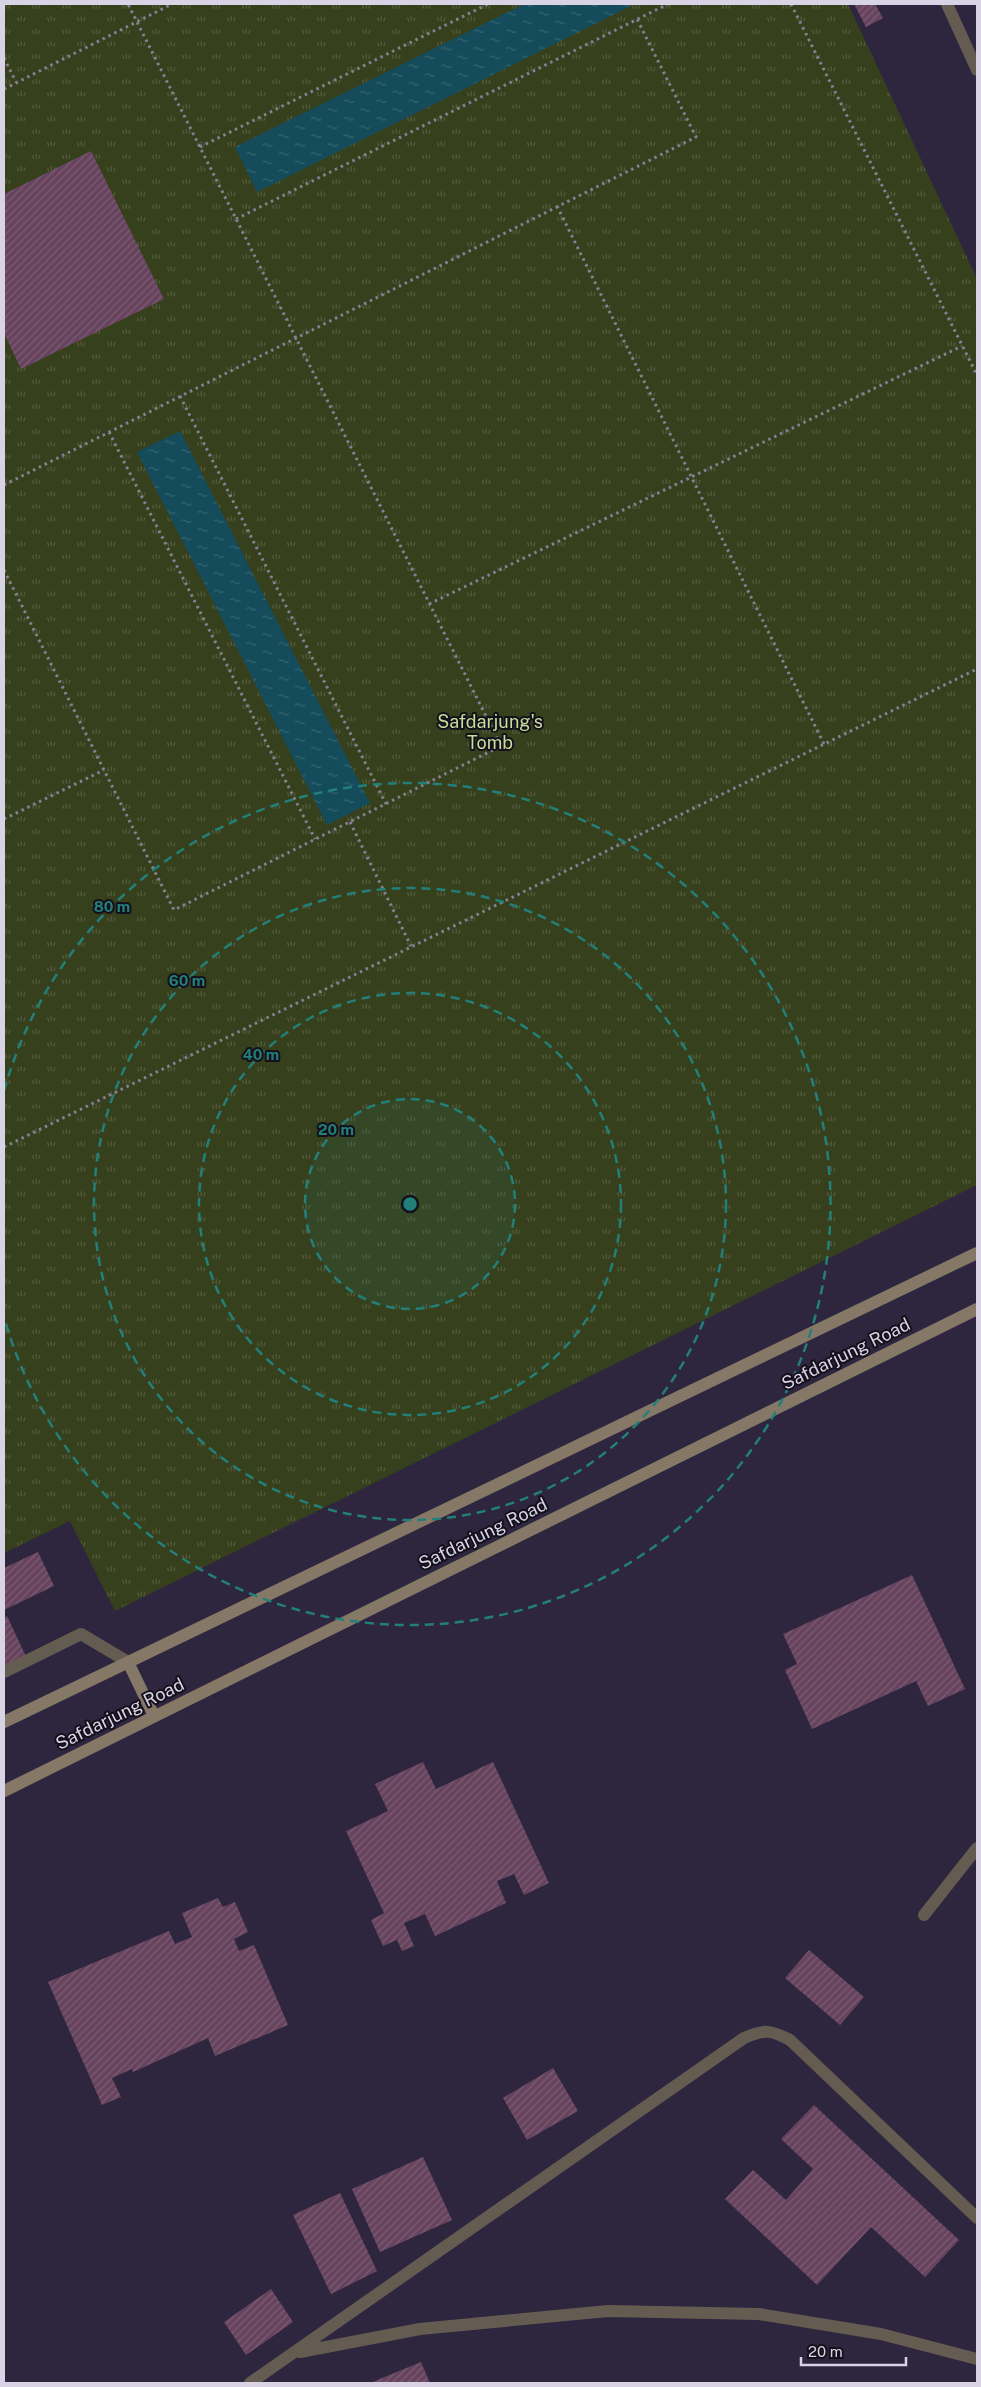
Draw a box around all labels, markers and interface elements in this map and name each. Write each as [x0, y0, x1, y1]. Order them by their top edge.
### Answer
park label: Safdarjung's Tomb [437, 711, 543, 753]
text: 80 m [94, 898, 130, 915]
text: 60 m [169, 972, 205, 989]
text: 40 m [243, 1046, 279, 1063]
text: 20 m [318, 1121, 354, 1138]
centre of rings [401, 1195, 419, 1213]
street label: Safdarjung Road [778, 1313, 913, 1394]
street label: Safdarjung Road [415, 1493, 550, 1574]
street label: Safdarjung Road [52, 1673, 187, 1754]
scale bar [801, 2334, 906, 2366]
text: 20 m [808, 2343, 843, 2360]

